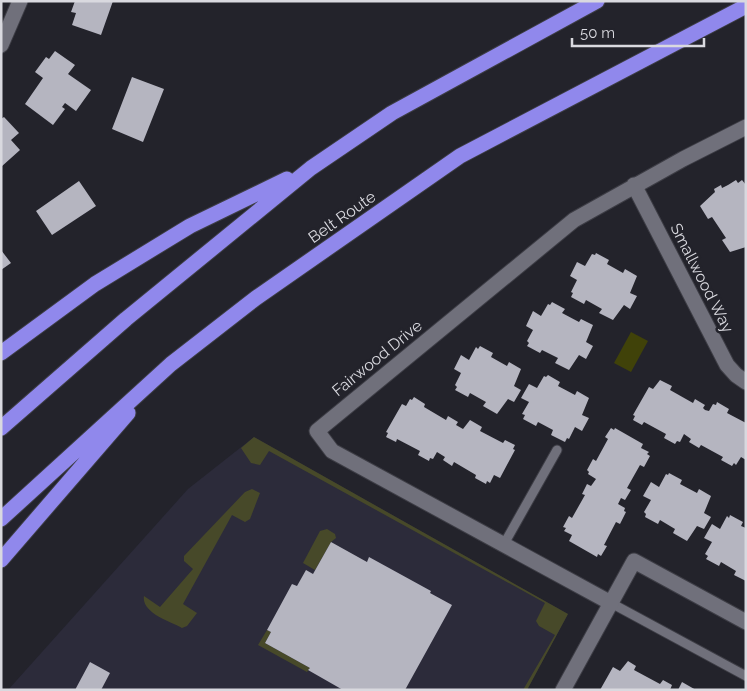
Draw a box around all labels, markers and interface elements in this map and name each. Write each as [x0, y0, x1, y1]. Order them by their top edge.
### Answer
scale bar [572, 15, 704, 47]
text: 50 m [580, 24, 615, 42]
street label: Belt Route [305, 187, 379, 247]
street label: Smallwood Way [666, 220, 738, 336]
street label: Fairwood Drive [328, 316, 426, 400]

